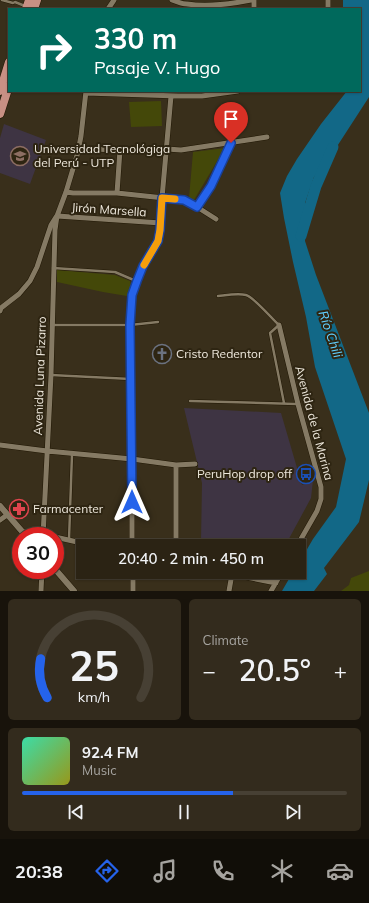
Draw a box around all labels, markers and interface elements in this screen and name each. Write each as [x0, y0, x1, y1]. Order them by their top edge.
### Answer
text: 330 m [94, 21, 177, 56]
icon: right [28, 24, 80, 76]
text: Pasaje V. Hugo [94, 56, 220, 79]
pin [214, 102, 248, 143]
icon: arrive [220, 108, 242, 130]
place label: Universidad Tecnológiga del Perú - UTP [34, 141, 170, 170]
school or university icon: Universidad Tecnológiga del Perú - UTP [9, 145, 31, 167]
street label: Jirón Marsella [71, 199, 147, 220]
water label: Río Chili [316, 308, 347, 360]
street label: Avenida Luna Pizarro [30, 316, 49, 436]
church icon: Cristo Redentor [151, 343, 173, 365]
place label: Cristo Redentor [176, 346, 263, 361]
street label: Avenida de la Marina [292, 364, 337, 482]
bus stop icon: PeruHop drop off [295, 463, 317, 485]
place label: PeruHop drop off [197, 466, 293, 481]
position arrow [111, 481, 153, 523]
pharmacy icon: Farmacenter [8, 498, 30, 520]
place label: Farmacenter [33, 501, 104, 516]
speed limit sign: 30 [12, 527, 64, 579]
text: 20:40 · 2 min · 450 m [118, 549, 264, 568]
text: Climate [203, 632, 248, 648]
text: 25 [69, 638, 119, 690]
text: 20.5° [239, 651, 311, 689]
text: − [203, 657, 216, 685]
text: + [334, 657, 347, 685]
text: km/h [78, 687, 110, 705]
text: 92.4 FM [82, 743, 138, 762]
text: Music [82, 762, 117, 778]
icon: previous [65, 801, 87, 823]
icon: pause [173, 801, 195, 823]
icon: next [282, 801, 304, 823]
icon: directions [93, 857, 121, 885]
icon: music [151, 857, 179, 885]
icon: phone [209, 857, 237, 885]
icon: climate [268, 857, 296, 885]
icon: car [326, 857, 354, 885]
text: 20:38 [15, 860, 63, 883]

